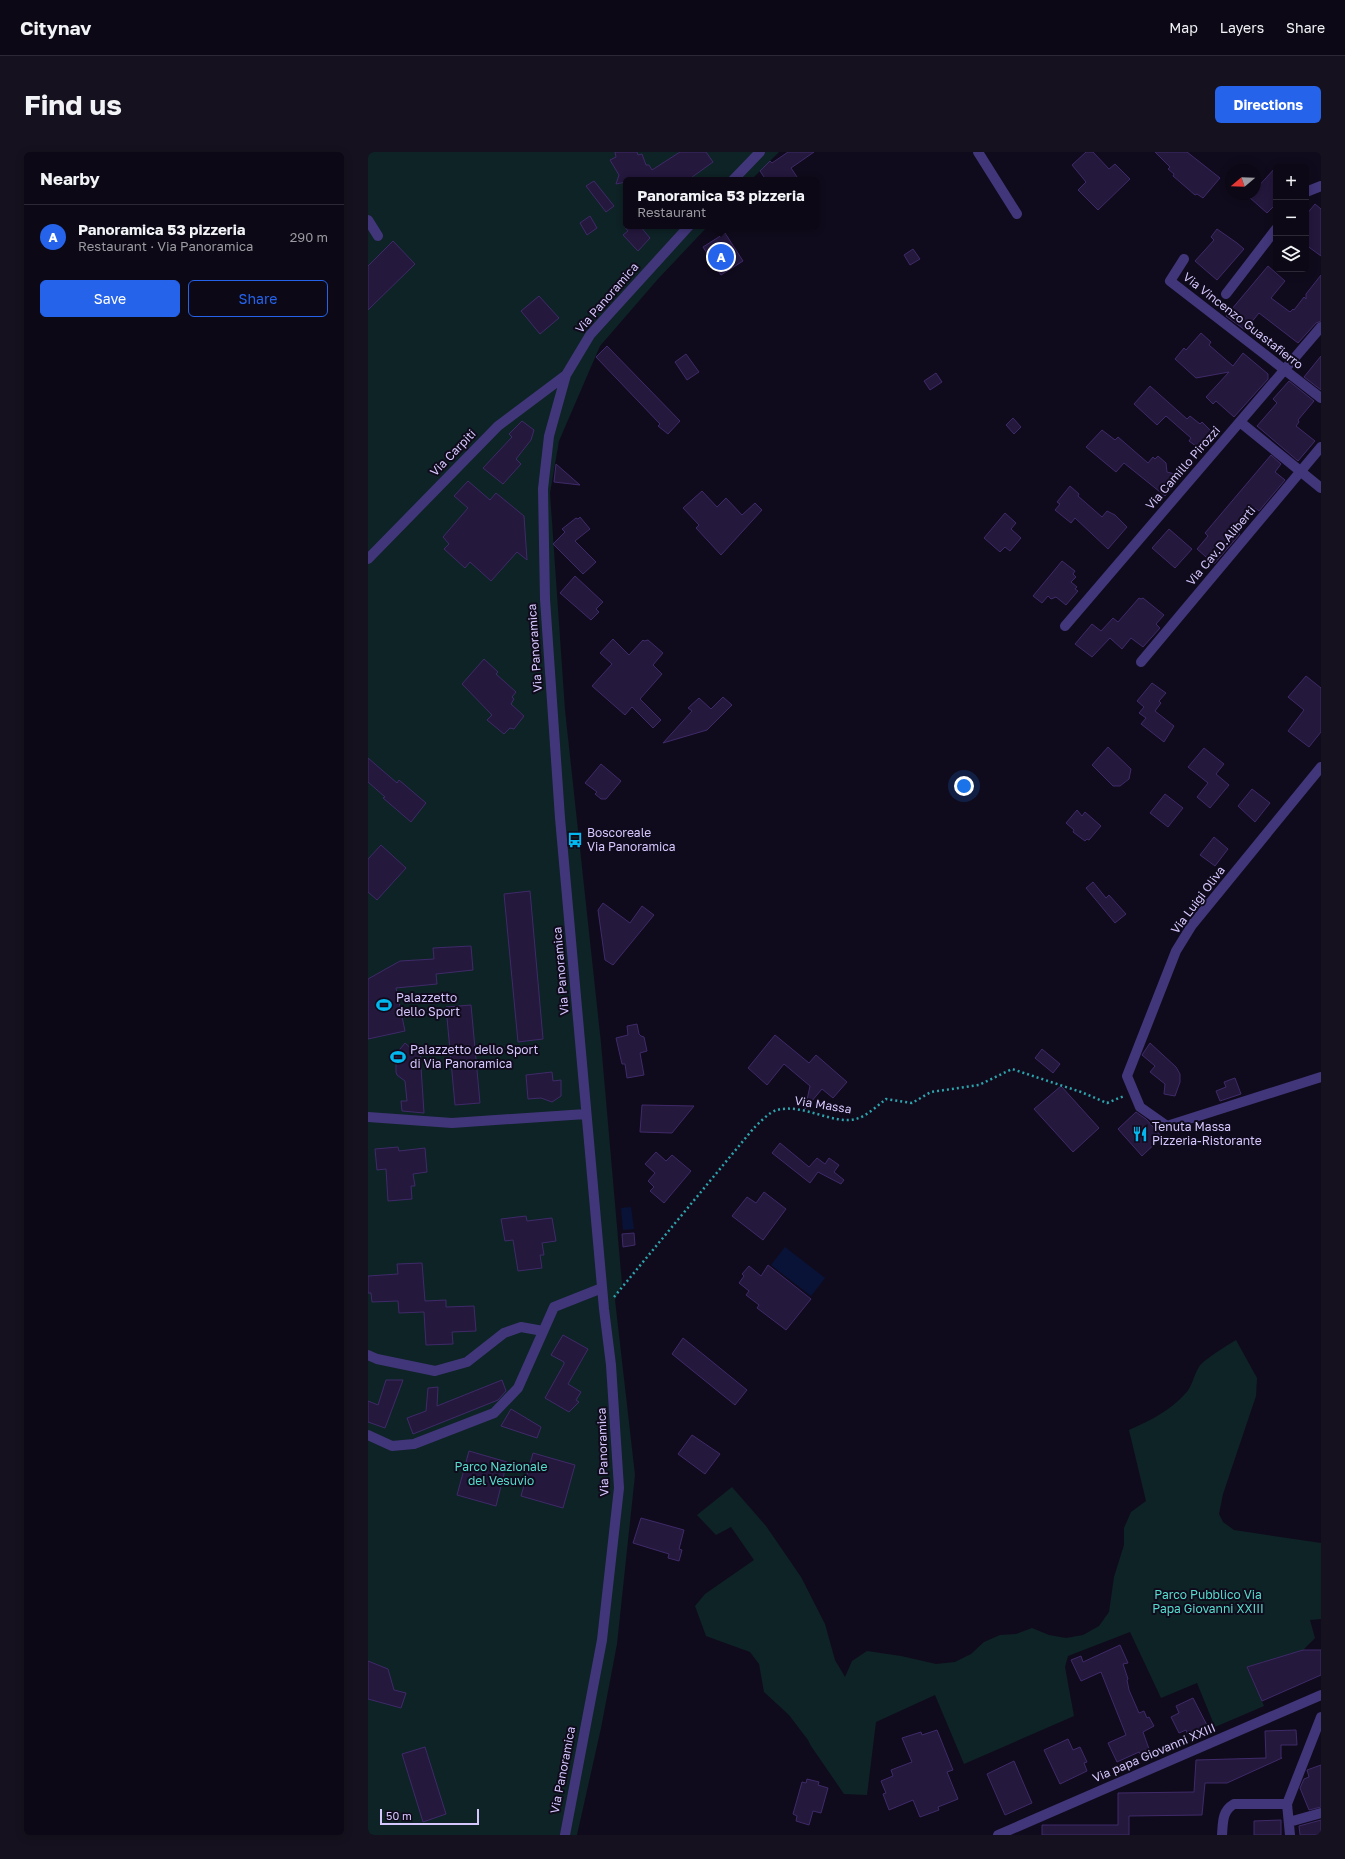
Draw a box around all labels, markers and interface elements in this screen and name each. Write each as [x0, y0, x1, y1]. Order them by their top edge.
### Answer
text: Citynav [20, 16, 92, 39]
text: Map [1169, 19, 1198, 36]
text: Layers [1220, 19, 1264, 36]
text: Share [1286, 19, 1325, 36]
button: Directions [1215, 86, 1321, 123]
text: Find us [24, 88, 122, 121]
north arrow [1225, 164, 1261, 200]
map controls [1273, 164, 1309, 272]
button: + [1273, 164, 1309, 200]
text: Nearby [40, 168, 100, 189]
popup [623, 177, 819, 229]
text: Panoramica 53 pizzeria [637, 186, 805, 204]
button: − [1273, 200, 1309, 236]
text: Restaurant [637, 204, 706, 220]
text: Panoramica 53 pizzeria [78, 220, 246, 238]
text: A [48, 229, 58, 245]
text: 290 m [290, 229, 328, 245]
button: layers [1273, 236, 1309, 272]
text: Restaurant · Via Panoramica [78, 238, 253, 254]
pin: A [708, 242, 734, 272]
street label: Via Panoramica [572, 259, 641, 336]
street label: Via Vincenzo Guastafierro [1180, 269, 1306, 372]
button: Save [40, 280, 180, 317]
button: Share [188, 280, 328, 317]
street label: Via Camillo Pirozzi [1142, 423, 1223, 513]
street label: Via Carpiti [427, 426, 479, 479]
street label: Via Cav.D.Aliberti [1183, 503, 1258, 589]
street label: Via Panoramica [524, 603, 545, 693]
your location [954, 776, 974, 796]
place label: Boscoreale Via Panoramica [587, 825, 676, 854]
bus stop icon: Boscoreale Via Panoramica [566, 831, 584, 849]
street label: Via Luigi Oliva [1167, 863, 1228, 936]
street label: Via Panoramica [549, 926, 572, 1016]
place label: Palazzetto dello Sport [396, 990, 460, 1019]
sports icon: Palazzetto dello Sport [375, 996, 393, 1014]
place label: Palazzetto dello Sport di Via Panoramica [410, 1042, 538, 1071]
sports icon: Palazzetto dello Sport di Via Panoramica [389, 1048, 407, 1066]
street label: Via Massa [793, 1093, 853, 1116]
place label: Tenuta Massa Pizzeria-Ristorante [1152, 1119, 1262, 1148]
restaurant icon: Tenuta Massa Pizzeria-Ristorante [1131, 1125, 1149, 1143]
street label: Via Panoramica [593, 1407, 612, 1497]
park label: Parco Nazionale del Vesuvio [454, 1459, 548, 1488]
park label: Parco Pubblico Via Papa Giovanni XXIII [1152, 1587, 1264, 1616]
street label: Via papa Giovanni XXIII [1090, 1720, 1218, 1785]
street label: Via Panoramica [547, 1725, 578, 1815]
scale bar [380, 1807, 479, 1826]
text: 50 m [386, 1809, 412, 1822]

